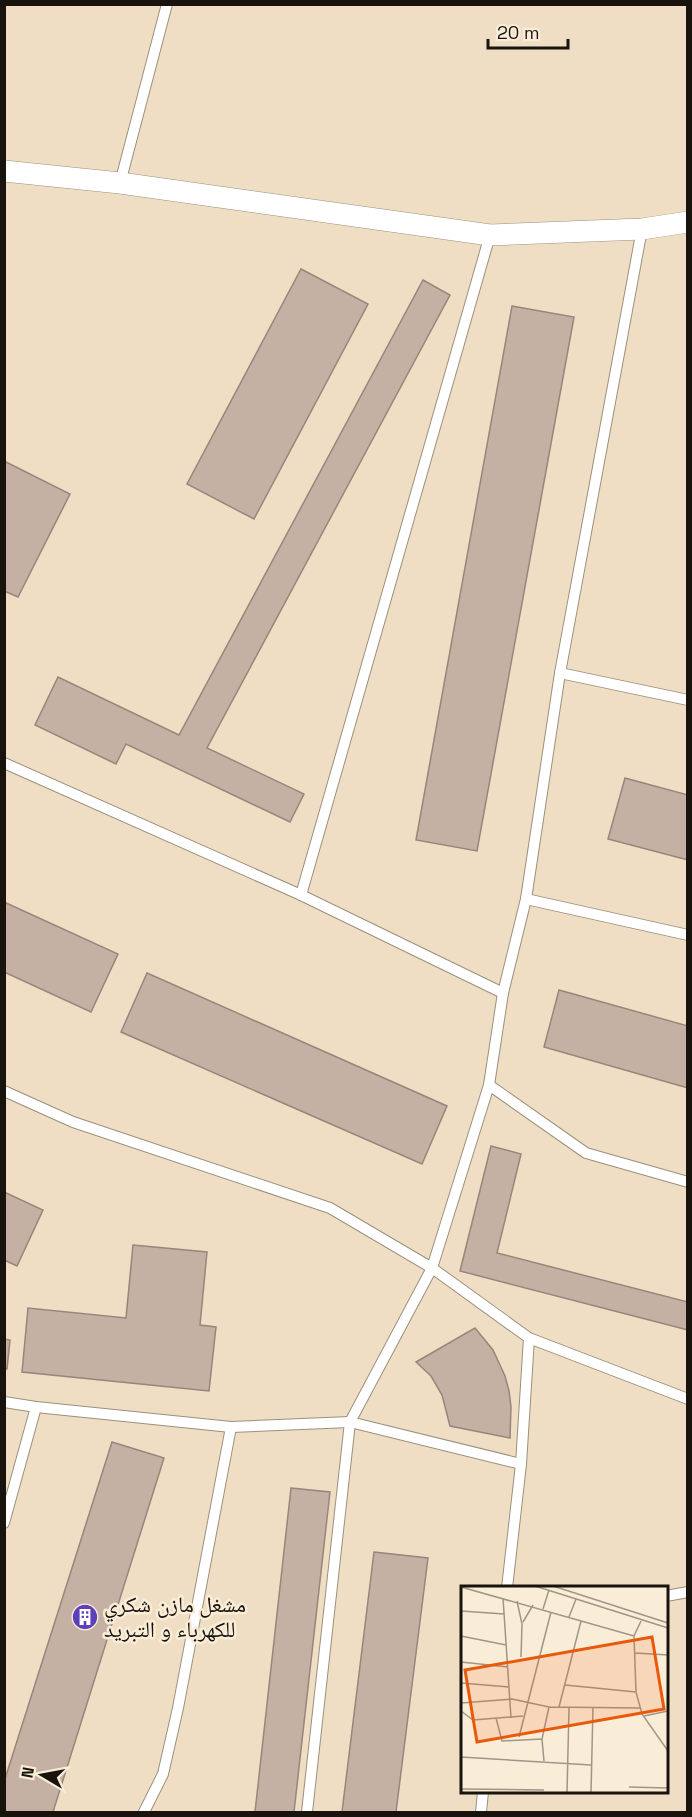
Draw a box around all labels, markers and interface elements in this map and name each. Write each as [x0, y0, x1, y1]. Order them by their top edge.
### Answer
scale bar [488, 12, 568, 50]
text: 20 m [497, 21, 540, 44]
inset map [461, 1586, 668, 1793]
place label: مشغل مازن شكري للكهرباء و التبريد [104, 1590, 246, 1643]
building icon: مشغل مازن شكري للكهرباء و التبريد [70, 1602, 100, 1632]
north arrow [12, 1745, 72, 1805]
text: N [16, 1765, 39, 1780]

